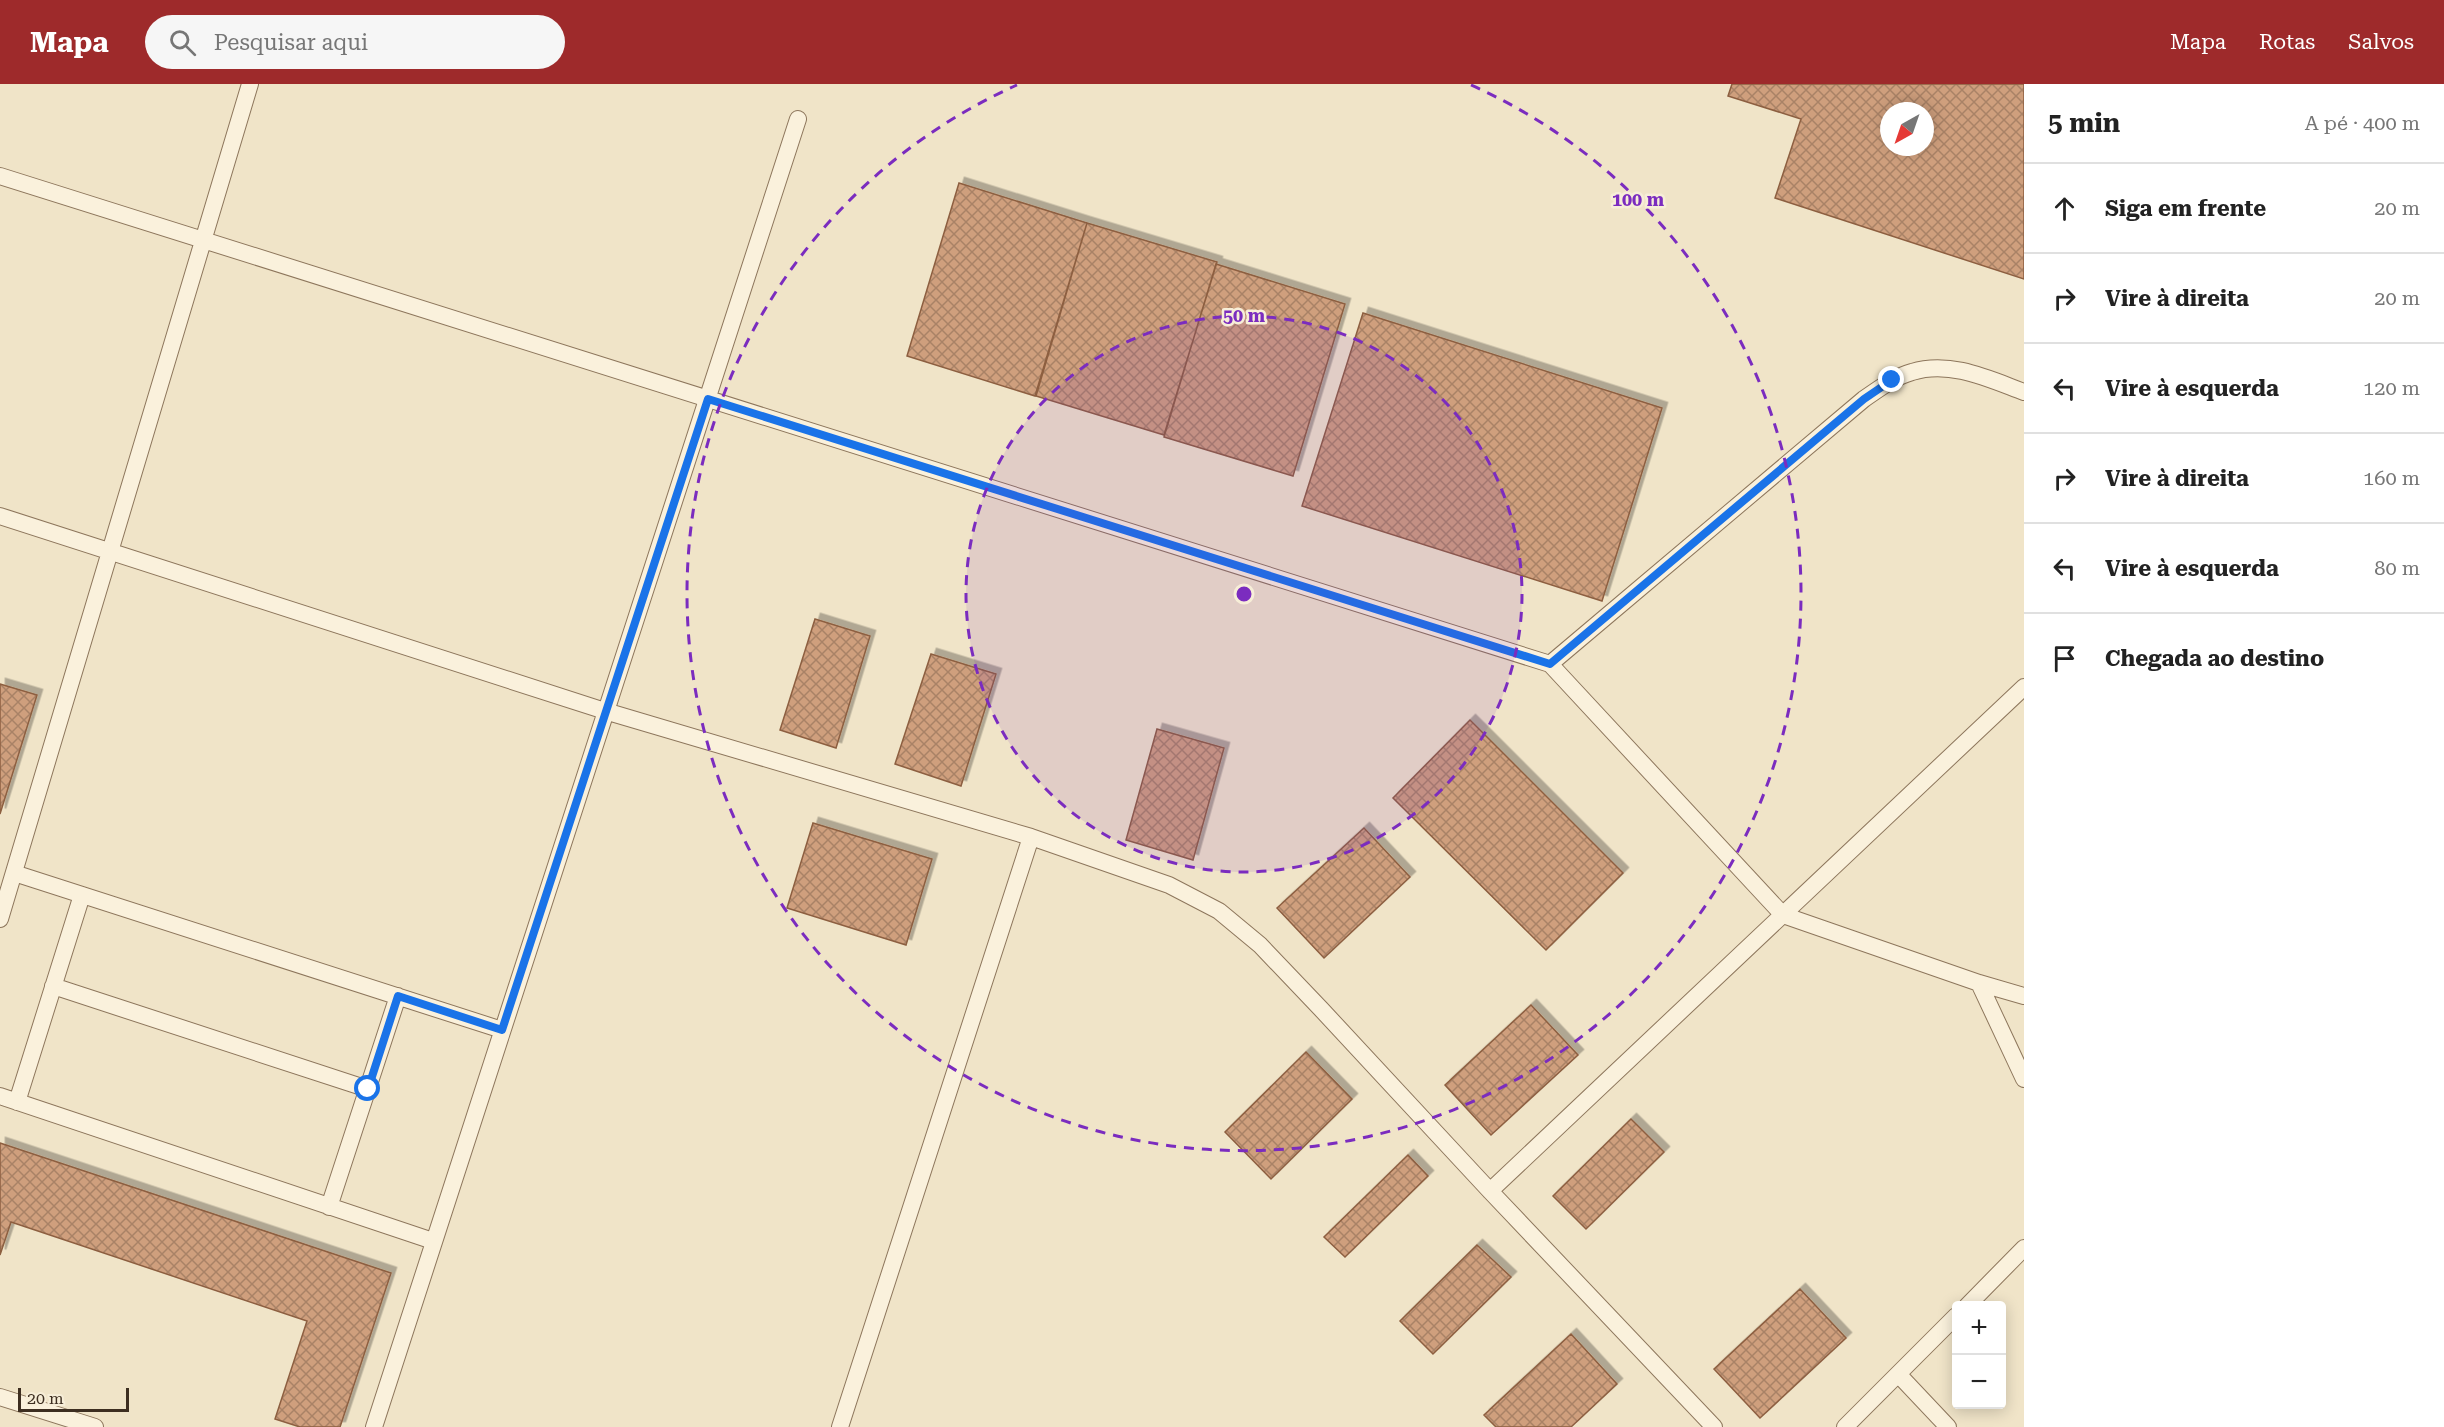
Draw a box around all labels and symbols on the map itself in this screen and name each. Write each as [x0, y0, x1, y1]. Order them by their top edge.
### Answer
north arrow [1880, 102, 1934, 156]
text: 100 m [1612, 189, 1665, 210]
text: 50 m [1223, 305, 1266, 326]
route end [1878, 366, 1904, 392]
centre of rings [1234, 584, 1254, 604]
route start [354, 1075, 380, 1101]
scale bar [18, 1385, 129, 1412]

